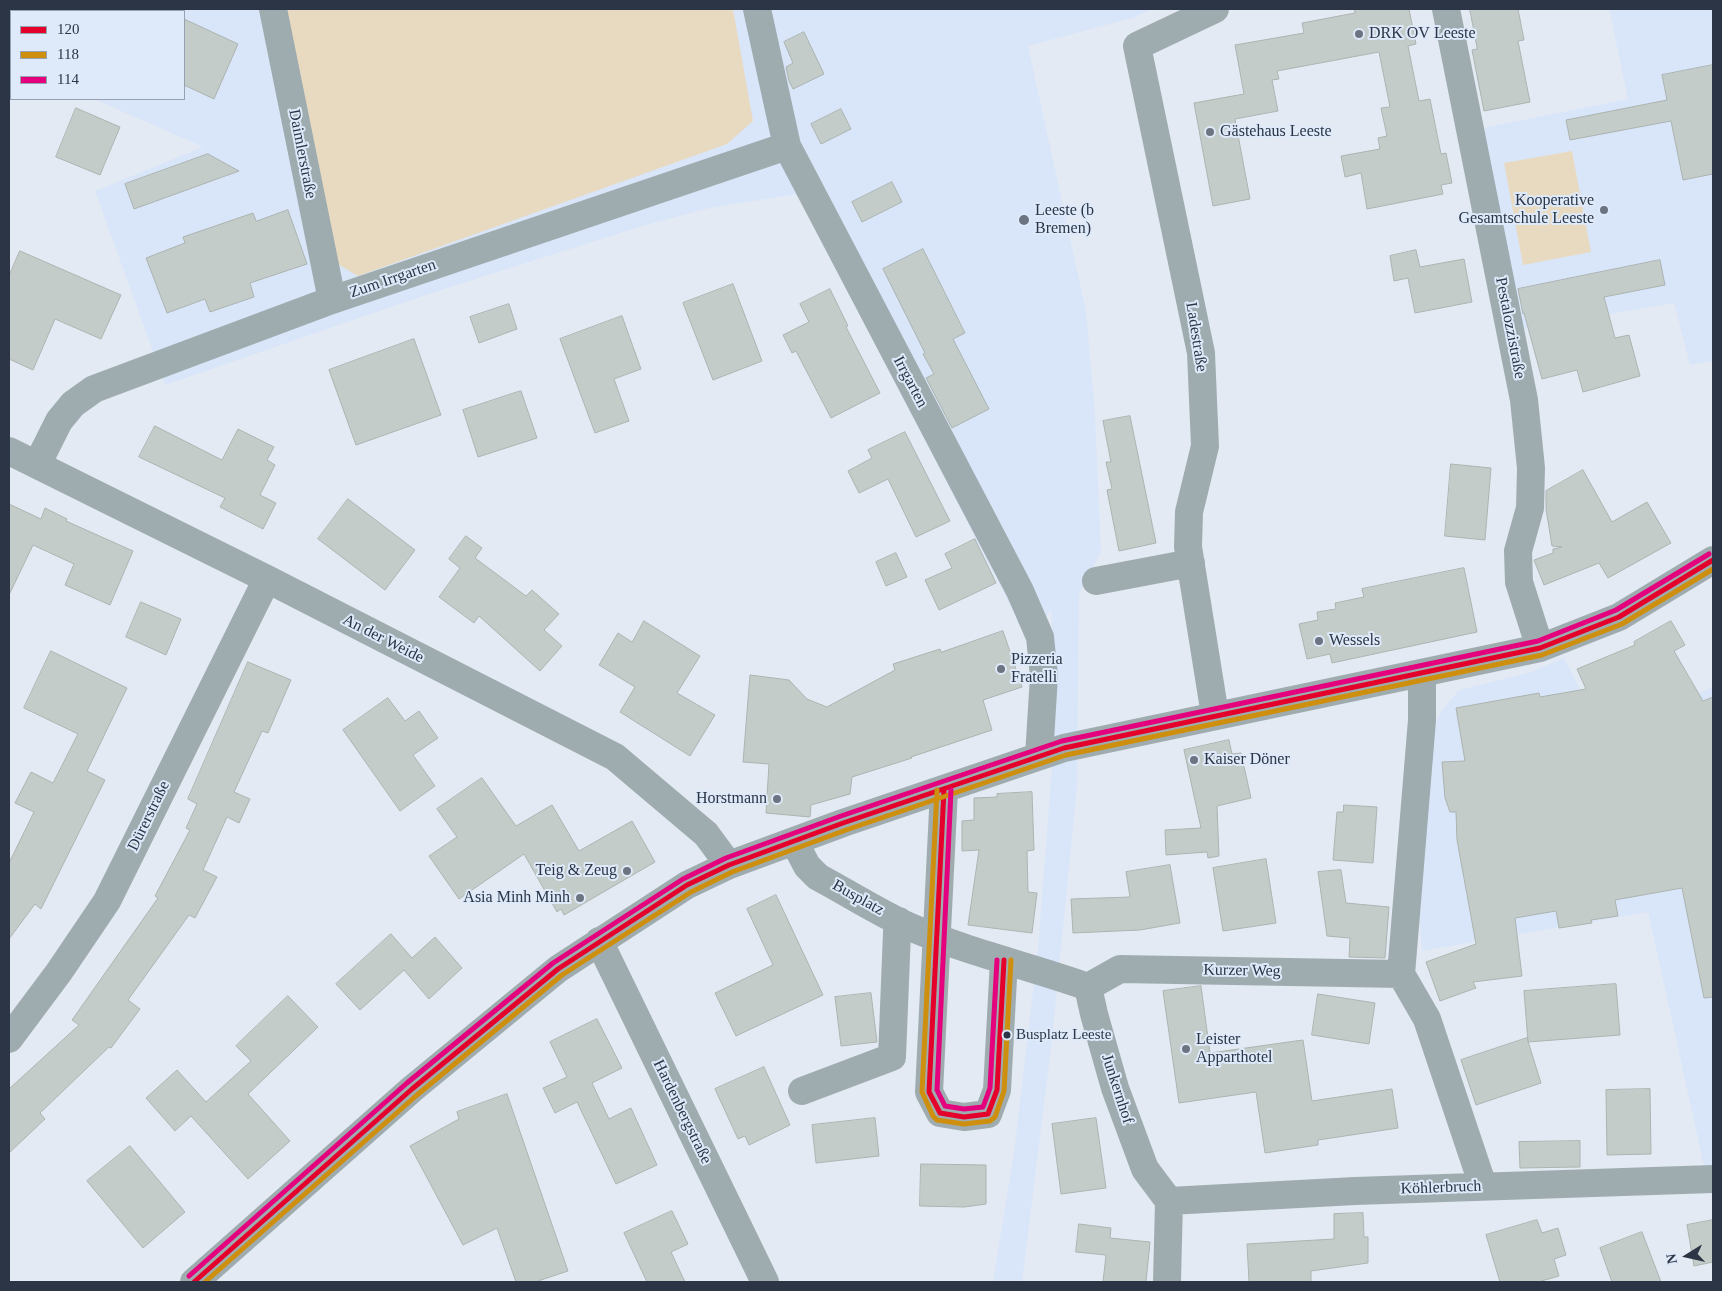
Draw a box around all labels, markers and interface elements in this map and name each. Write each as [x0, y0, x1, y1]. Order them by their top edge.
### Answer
legend [10, 10, 185, 100]
text: 120 [57, 21, 80, 37]
place label: DRK OV Leeste [1369, 24, 1476, 44]
marker: DRK OV Leeste [1353, 28, 1365, 40]
text: 118 [57, 46, 79, 62]
text: 114 [57, 71, 79, 87]
street label: Daimlerstraße [284, 108, 320, 200]
place label: Gästehaus Leeste [1220, 122, 1332, 142]
marker: Gästehaus Leeste [1204, 126, 1216, 138]
place label: Kooperative Gesamtschule Leeste [1458, 191, 1594, 229]
place label: Leeste (b Bremen) [1035, 201, 1094, 239]
marker: Kooperative Gesamtschule Leeste [1598, 204, 1610, 216]
marker: Leeste (b Bremen) [1017, 213, 1031, 227]
street label: Zum Irrgarten [347, 255, 439, 303]
street label: Pestalozzistraße [1491, 276, 1529, 380]
street label: Ladestraße [1181, 301, 1211, 373]
street label: Irrgarten [888, 353, 932, 411]
street label: An der Weide [339, 610, 427, 668]
place label: Wessels [1329, 631, 1380, 651]
marker: Wessels [1313, 635, 1325, 647]
place label: Pizzeria Fratelli [1011, 650, 1063, 688]
marker: Pizzeria Fratelli [995, 663, 1007, 675]
place label: Kaiser Döner [1204, 750, 1290, 770]
marker: Kaiser Döner [1188, 754, 1200, 766]
street label: Dürerstraße [124, 778, 174, 854]
place label: Horstmann [696, 789, 767, 809]
marker: Horstmann [771, 793, 783, 805]
place label: Teig & Zeug [535, 861, 617, 881]
marker: Teig & Zeug [621, 865, 633, 877]
street label: Busplatz [829, 876, 887, 920]
place label: Asia Minh Minh [463, 888, 570, 908]
marker: Asia Minh Minh [574, 892, 586, 904]
street label: Kurzer Weg [1203, 961, 1281, 981]
place label: Busplatz Leeste [1016, 1026, 1111, 1044]
marker: Busplatz Leeste [1002, 1030, 1012, 1040]
place label: Leister Apparthotel [1196, 1030, 1272, 1068]
marker: Leister Apparthotel [1180, 1043, 1192, 1055]
street label: Junkernhof [1097, 1052, 1137, 1126]
street label: Hardenbergstraße [649, 1057, 715, 1167]
street label: Köhlerbruch [1400, 1177, 1482, 1199]
north arrow [1662, 1231, 1712, 1281]
text: N [1663, 1252, 1680, 1265]

